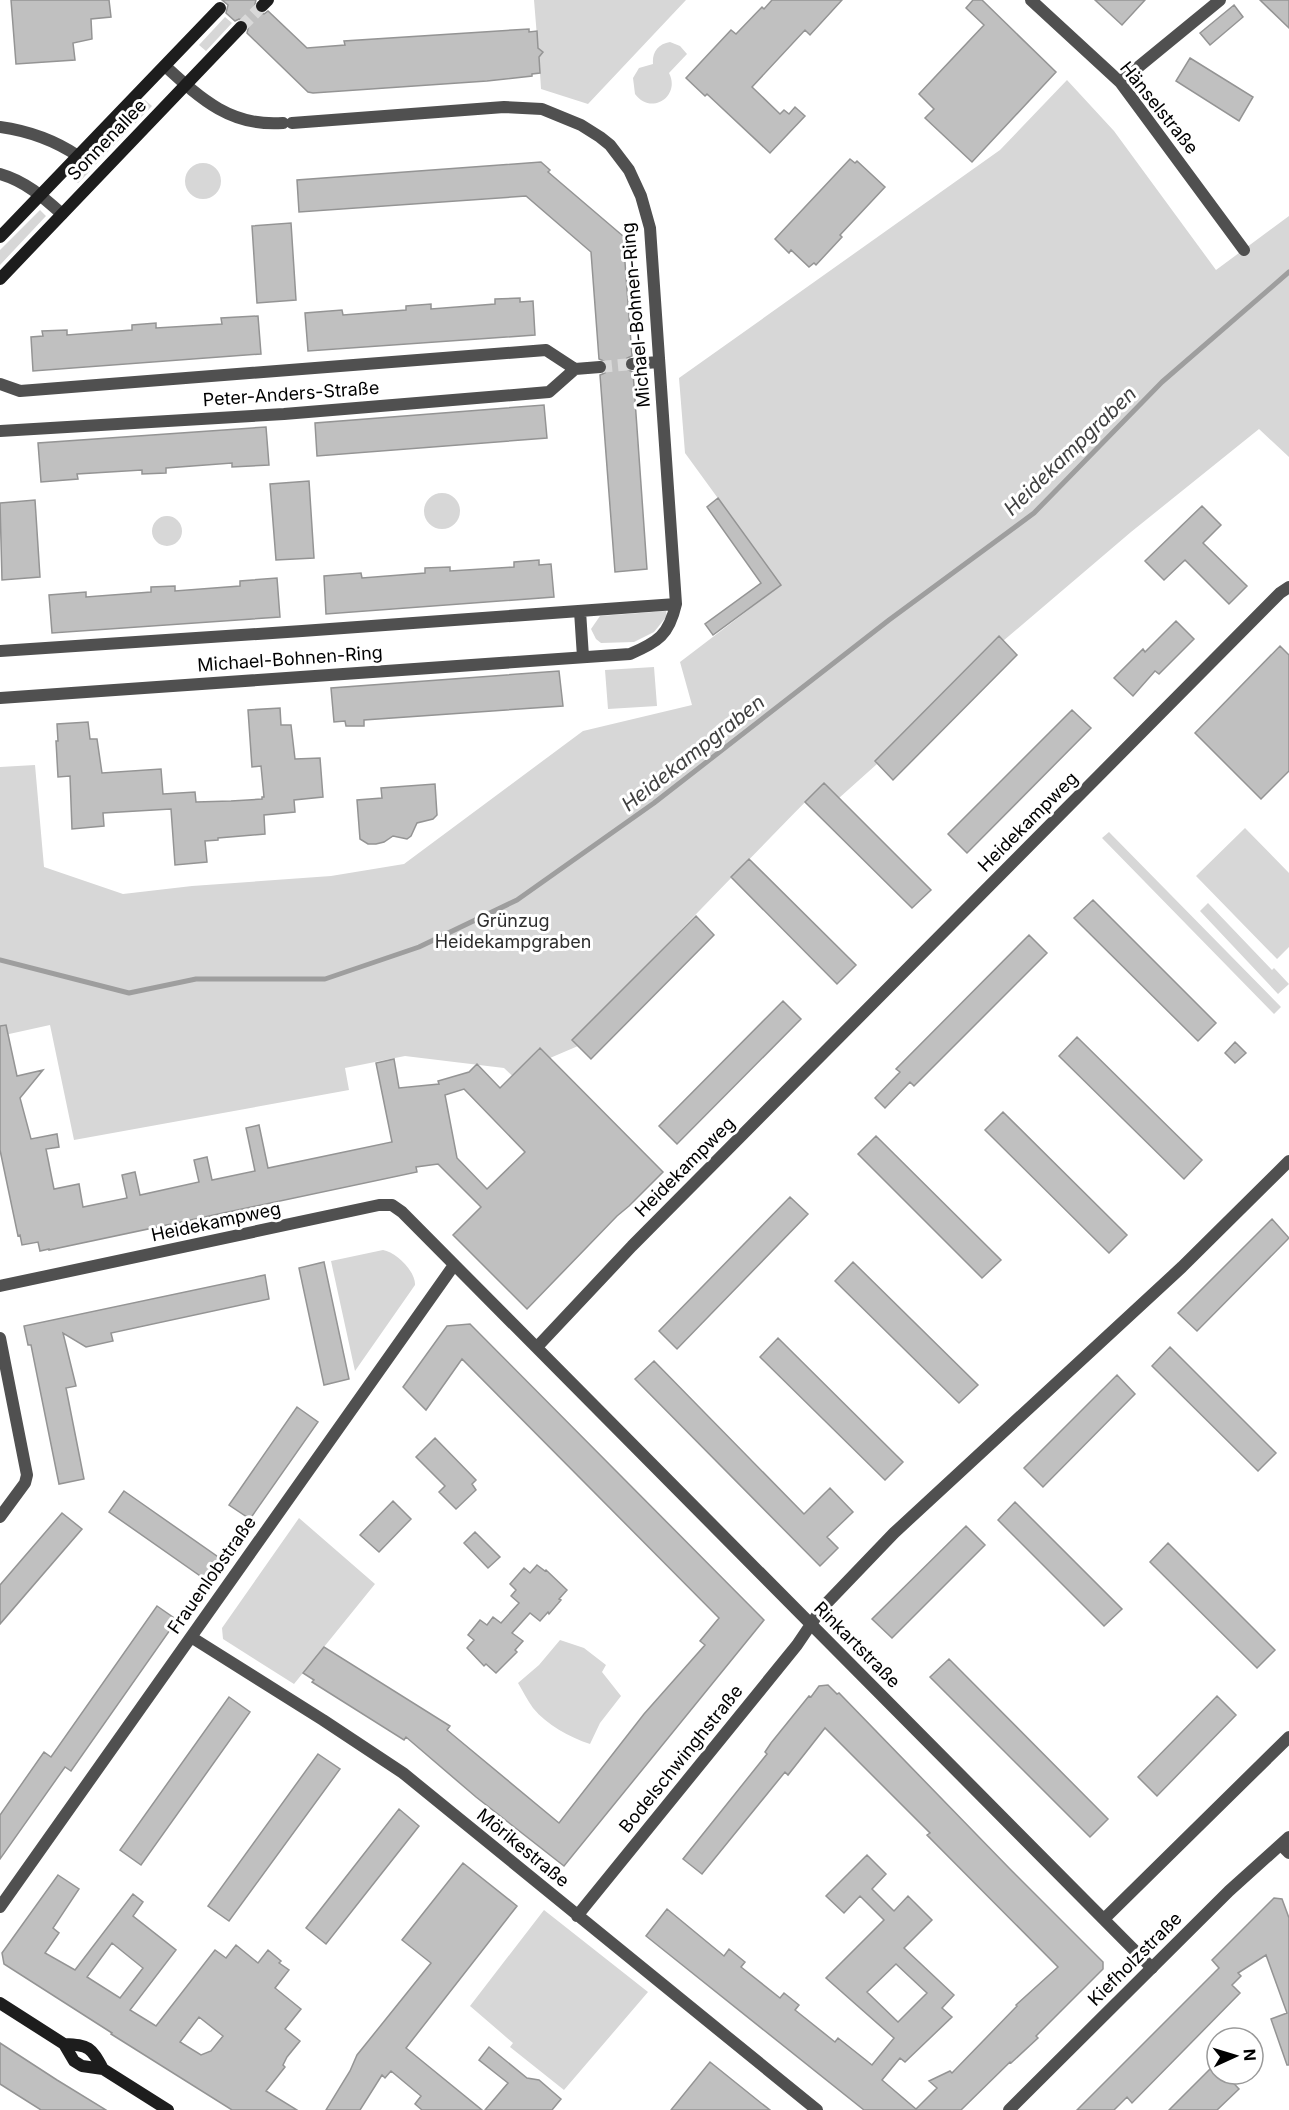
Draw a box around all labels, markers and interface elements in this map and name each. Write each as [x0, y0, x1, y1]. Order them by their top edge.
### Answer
street label: Hänselstraße [1116, 57, 1203, 158]
street label: Sonnenallee [63, 95, 151, 185]
street label: Michael-Bohnen-Ring [617, 222, 654, 408]
street label: Peter-Anders-Straße [202, 377, 380, 410]
water label: Heidekampgraben [999, 382, 1141, 520]
street label: Michael-Bohnen-Ring [197, 642, 383, 675]
water label: Heidekampgraben [617, 690, 769, 816]
street label: Heidekampweg [974, 768, 1082, 876]
park label: Grünzug Heidekampgraben [435, 910, 591, 952]
street label: Heidekampweg [631, 1113, 739, 1221]
street label: Heidekampweg [149, 1198, 283, 1246]
street label: Frauenlobstraße [163, 1512, 260, 1638]
street label: Rinkartstraße [810, 1597, 905, 1692]
street label: Bodelschwinghstraße [615, 1681, 747, 1837]
street label: Mörikestraße [473, 1804, 574, 1891]
street label: Kiefholzstraße [1084, 1908, 1186, 2010]
north arrow [1205, 2026, 1265, 2086]
text: N [1240, 2048, 1260, 2062]

